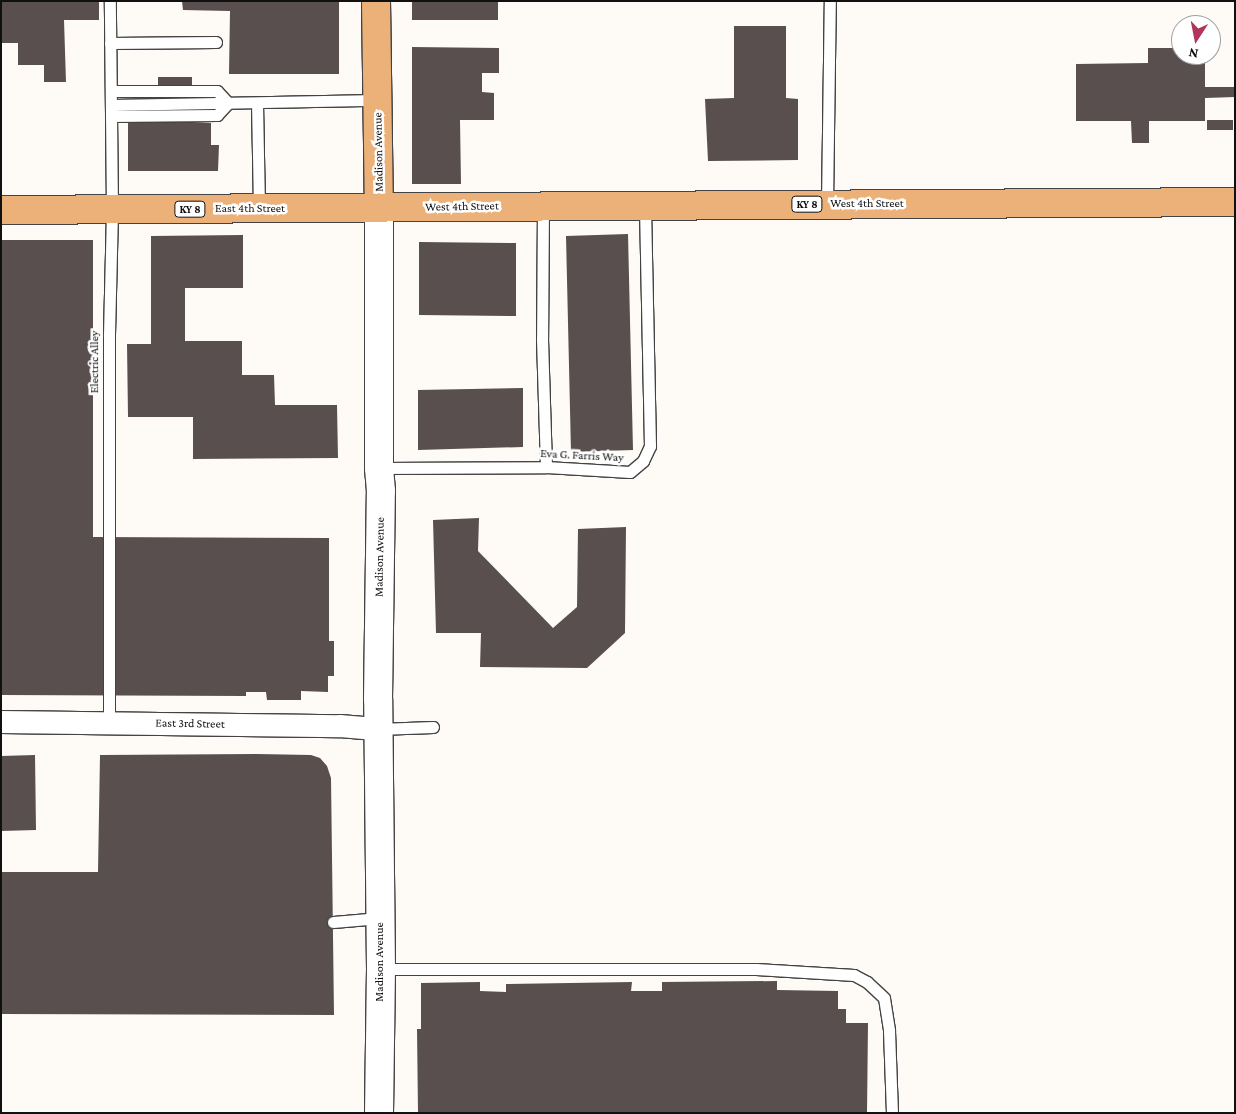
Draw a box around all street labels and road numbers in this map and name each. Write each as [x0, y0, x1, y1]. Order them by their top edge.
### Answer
street label: Madison Avenue [371, 112, 387, 192]
road number: KY 8 [791, 195, 823, 212]
street label: West 4th Street [830, 197, 904, 211]
street label: West 4th Street [425, 199, 499, 215]
road number: KY 8 [174, 200, 206, 218]
street label: East 4th Street [215, 202, 285, 216]
street label: Electric Alley [88, 331, 102, 393]
street label: Eva G. Farris Way [540, 447, 624, 465]
street label: Madison Avenue [372, 517, 388, 597]
street label: East 3rd Street [155, 716, 225, 732]
street label: Madison Avenue [373, 922, 387, 1002]

